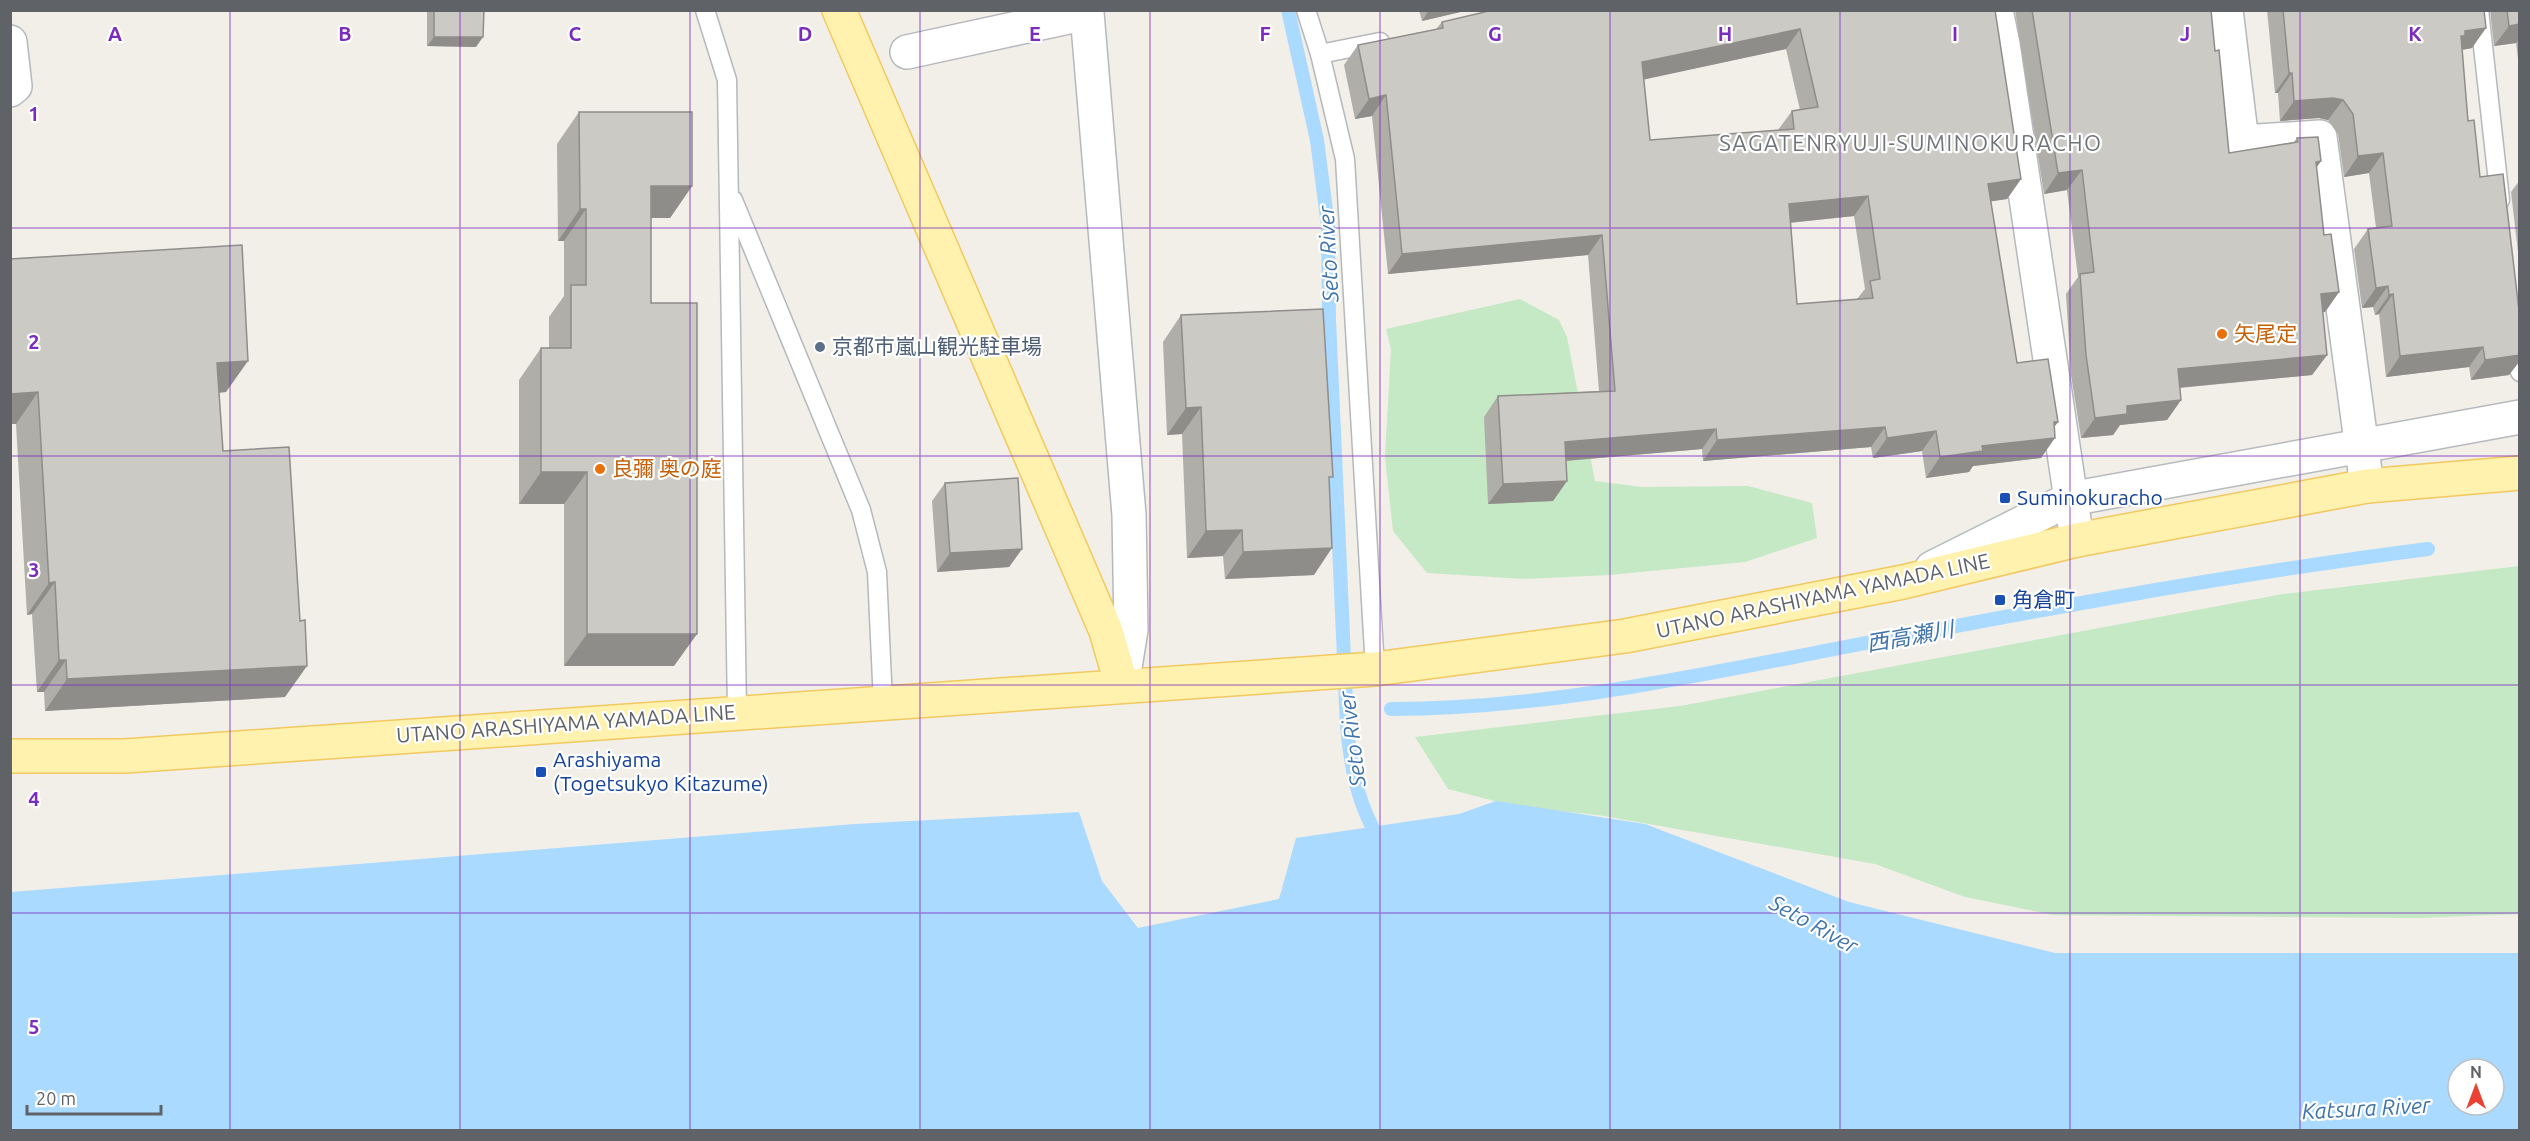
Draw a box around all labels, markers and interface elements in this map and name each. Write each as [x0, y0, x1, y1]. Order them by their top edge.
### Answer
text: A [108, 22, 122, 45]
text: B [338, 22, 352, 45]
text: C [569, 22, 582, 45]
text: D [798, 22, 812, 45]
text: E [1029, 22, 1041, 45]
text: F [1259, 22, 1271, 45]
text: G [1488, 22, 1502, 45]
text: H [1718, 22, 1732, 45]
text: I [1952, 22, 1958, 45]
text: J [2180, 22, 2190, 45]
text: K [2408, 22, 2422, 45]
text: 1 [28, 102, 40, 125]
district label: SAGATENRYUJI-SUMINOKURACHO [1719, 130, 2103, 155]
water label: Seto River [1312, 205, 1343, 304]
place label: 矢尾定 [2234, 321, 2297, 345]
marker: 矢尾定 [2215, 327, 2229, 341]
text: 2 [28, 330, 40, 353]
place label: 京都市嵐山観光駐車場 [832, 334, 1042, 358]
marker: 京都市嵐山観光駐車場 [813, 340, 827, 354]
place label: 良彌 奥の庭 [612, 456, 722, 480]
marker: 良彌 奥の庭 [593, 462, 607, 476]
place label: Suminokuracho [2017, 485, 2163, 509]
marker: Suminokuracho [1998, 491, 2012, 505]
street label: UTANO ARASHIYAMA YAMADA LINE [1654, 548, 1992, 642]
text: 3 [28, 558, 40, 581]
place label: 角倉町 [2012, 587, 2075, 611]
marker: 角倉町 [1993, 593, 2007, 607]
water label: 西高瀬川 [1864, 615, 1957, 655]
water label: Seto River [1333, 689, 1370, 790]
street label: UTANO ARASHIYAMA YAMADA LINE [395, 699, 736, 747]
place label: Arashiyama (Togetsukyo Kitazume) [553, 747, 769, 795]
marker: Arashiyama (Togetsukyo Kitazume) [534, 765, 548, 779]
text: 4 [28, 787, 40, 810]
water label: Seto River [1765, 889, 1863, 958]
text: 5 [28, 1015, 40, 1038]
north arrow [2446, 1057, 2506, 1117]
text: N [2470, 1063, 2482, 1081]
scale bar [27, 1078, 160, 1116]
text: 20 m [36, 1088, 76, 1108]
water label: Katsura River [2301, 1092, 2431, 1123]

